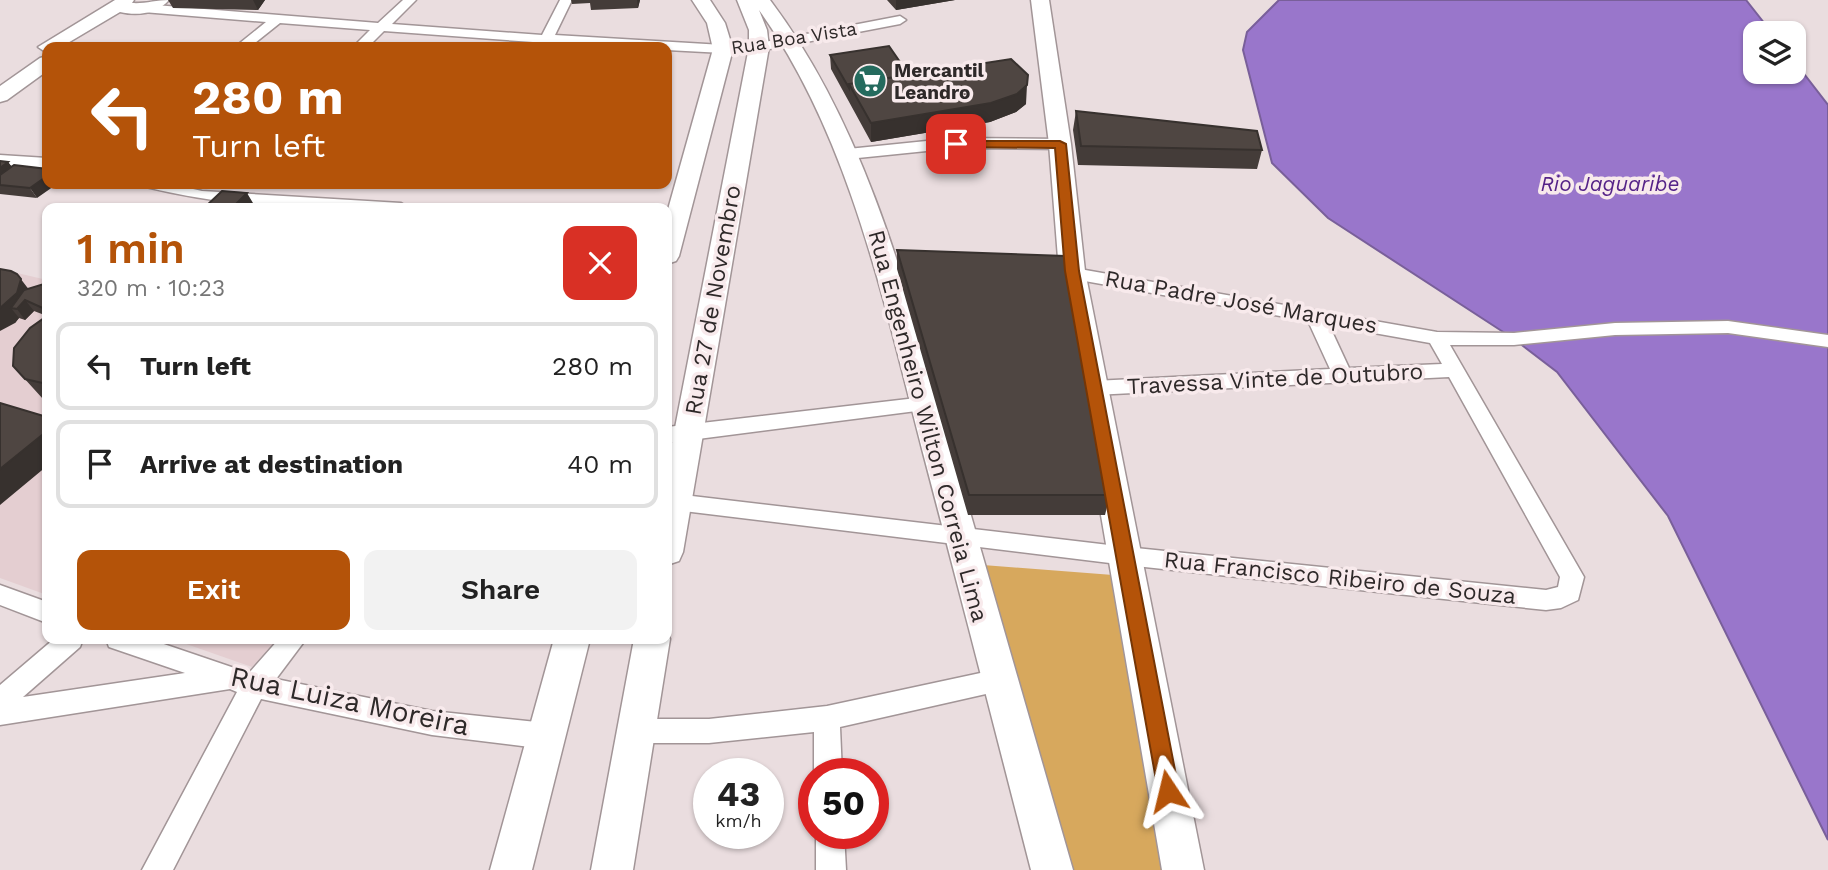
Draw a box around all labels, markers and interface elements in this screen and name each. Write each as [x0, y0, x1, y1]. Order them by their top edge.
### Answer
street label: Rua Boa Vista [729, 17, 859, 59]
map controls [1743, 21, 1806, 84]
button: layers [1743, 21, 1806, 84]
place label: Mercantil Leandro [894, 59, 985, 104]
supermarket icon: Mercantil Leandro [851, 62, 889, 100]
text: 280 m [192, 68, 344, 126]
icon: left [77, 70, 168, 161]
pin [926, 114, 986, 174]
icon: arrive [937, 125, 975, 163]
text: Turn left [192, 127, 325, 165]
water label: Rio Jaguaribe [1541, 171, 1679, 196]
street label: Rua 27 de Novembro [679, 183, 747, 417]
text: 1 min [77, 224, 185, 273]
button: close [563, 226, 637, 300]
street label: Rua Engenheiro Wilton Correia Lima [863, 227, 993, 625]
street label: Rua Padre José Marques [1103, 265, 1379, 339]
text: 320 m · 10:23 [77, 275, 225, 302]
icon: left [81, 347, 119, 385]
text: Turn left [140, 351, 251, 381]
text: 280 m [552, 351, 633, 381]
street label: Travessa Vinte de Outubro [1126, 358, 1424, 400]
icon: arrive [81, 445, 119, 483]
text: Arrive at destination [140, 449, 403, 479]
text: 40 m [567, 449, 633, 479]
street label: Rua Francisco Ribeiro de Souza [1163, 546, 1517, 610]
button: Exit [77, 550, 350, 630]
button: Share [364, 550, 637, 630]
street label: Rua Luiza Moreira [228, 660, 472, 742]
position arrow [1131, 754, 1205, 828]
speed limit sign: 50 [798, 758, 889, 849]
text: 43 [717, 773, 760, 815]
text: km/h [715, 810, 762, 831]

